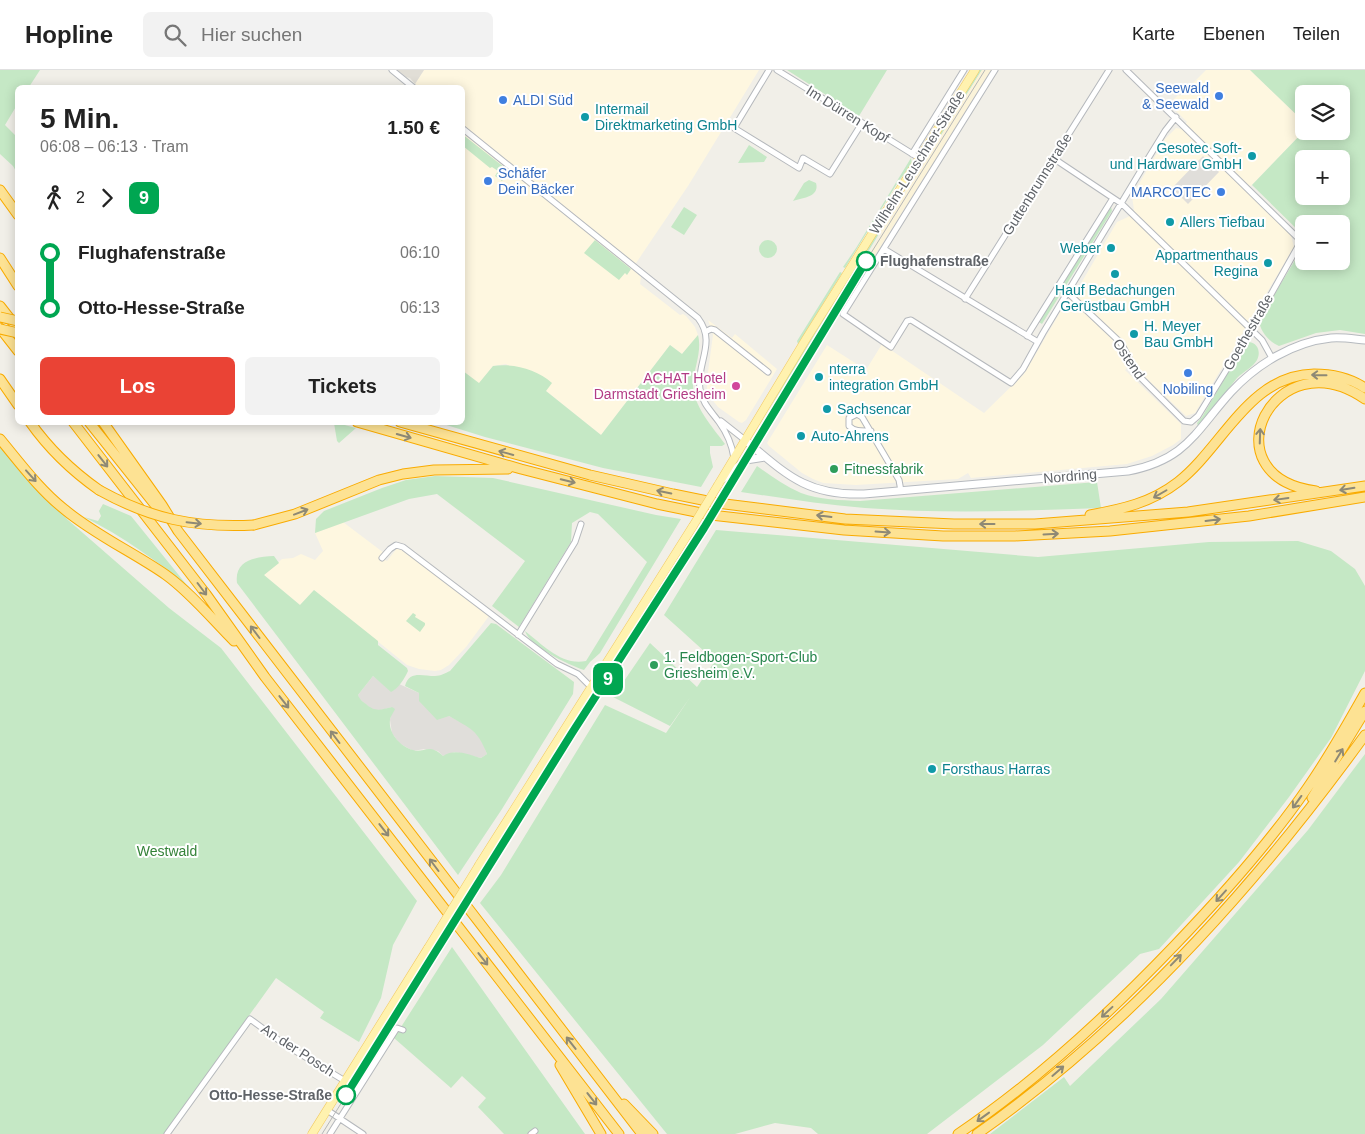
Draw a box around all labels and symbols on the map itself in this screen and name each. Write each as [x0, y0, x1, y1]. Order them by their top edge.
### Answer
place label: Seewald & Seewald [1142, 80, 1209, 112]
street label: Im Dürren Kopf [804, 82, 893, 146]
street label: Wilhelm-Leuschner-Straße [866, 87, 968, 237]
marker: Seewald & Seewald [1213, 90, 1225, 102]
place label: ALDI Süd [513, 92, 573, 108]
marker: ALDI Süd [497, 94, 509, 106]
place label: Intermail Direktmarketing GmbH [595, 101, 737, 133]
marker: Intermail Direktmarketing GmbH [579, 111, 591, 123]
street label: Guttenbrunnstraße [999, 130, 1075, 238]
place label: Gesotec Soft- und Hardware GmbH [1110, 140, 1242, 172]
marker: Gesotec Soft- und Hardware GmbH [1246, 150, 1258, 162]
place label: Schäfer Dein Bäcker [498, 165, 575, 197]
marker: Schäfer Dein Bäcker [482, 175, 494, 187]
place label: MARCOTEC [1131, 184, 1211, 200]
marker: MARCOTEC [1215, 186, 1227, 198]
place label: Allers Tiefbau [1180, 214, 1265, 230]
marker: Allers Tiefbau [1164, 216, 1176, 228]
place label: Weber [1060, 240, 1101, 256]
marker: Weber [1105, 242, 1117, 254]
place label: Appartmenthaus Regina [1155, 247, 1258, 279]
marker: Flughafenstraße [856, 251, 876, 271]
place label: Flughafenstraße [880, 253, 989, 269]
marker: Appartmenthaus Regina [1262, 257, 1274, 269]
marker: Hauf Bedachungen Gerüstbau GmbH [1109, 268, 1121, 280]
place label: Hauf Bedachungen Gerüstbau GmbH [1055, 282, 1175, 314]
street label: Goethestraße [1220, 291, 1276, 373]
place label: H. Meyer Bau GmbH [1144, 318, 1213, 350]
marker: H. Meyer Bau GmbH [1128, 328, 1140, 340]
street label: Ostend [1110, 336, 1148, 382]
place label: nterra integration GmbH [829, 361, 939, 393]
marker: Nobiling [1182, 367, 1194, 379]
place label: ACHAT Hotel Darmstadt Griesheim [594, 370, 726, 402]
one-way arrow [1311, 370, 1328, 380]
marker: nterra integration GmbH [813, 371, 825, 383]
marker: ACHAT Hotel Darmstadt Griesheim [730, 380, 742, 392]
place label: Nobiling [1163, 381, 1213, 397]
place label: Sachsencar [837, 401, 911, 417]
marker: Sachsencar [821, 403, 833, 415]
place label: Auto-Ahrens [811, 428, 889, 444]
one-way arrow [1255, 428, 1265, 444]
marker: Auto-Ahrens [795, 430, 807, 442]
one-way arrow [395, 432, 411, 441]
one-way arrow [499, 447, 515, 457]
one-way arrow [98, 454, 108, 468]
place label: Fitnessfabrik [844, 461, 924, 477]
marker: Fitnessfabrik [828, 463, 840, 475]
street label: Nordring [1043, 466, 1097, 486]
one-way arrow [25, 470, 37, 483]
one-way arrow [560, 477, 576, 486]
one-way arrow [1339, 485, 1355, 495]
one-way arrow [656, 487, 672, 496]
one-way arrow [1153, 489, 1168, 499]
one-way arrow [1273, 494, 1289, 504]
one-way arrow [293, 507, 308, 516]
one-way arrow [817, 511, 833, 521]
one-way arrow [1204, 515, 1220, 525]
one-way arrow [185, 518, 201, 528]
one-way arrow [979, 519, 995, 529]
one-way arrow [875, 528, 891, 537]
one-way arrow [1042, 530, 1058, 539]
one-way arrow [197, 582, 208, 595]
one-way arrow [250, 625, 260, 639]
place label: 1. Feldbogen-Sport-Club Griesheim e.V. [664, 649, 818, 681]
marker: 1. Feldbogen-Sport-Club Griesheim e.V. [648, 659, 660, 671]
line badge: 9 [592, 663, 624, 695]
one-way arrow [279, 695, 290, 708]
one-way arrow [329, 730, 340, 743]
one-way arrow [1335, 748, 1345, 762]
place label: Forsthaus Harras [942, 761, 1050, 777]
marker: Forsthaus Harras [926, 763, 938, 775]
one-way arrow [1292, 795, 1302, 809]
one-way arrow [378, 823, 389, 836]
park label: Westwald [137, 843, 197, 859]
one-way arrow [428, 859, 439, 872]
one-way arrow [1215, 889, 1227, 902]
one-way arrow [478, 952, 489, 965]
one-way arrow [1170, 954, 1182, 966]
one-way arrow [1101, 1006, 1114, 1018]
street label: An der Posch [258, 1020, 338, 1080]
one-way arrow [565, 1036, 576, 1049]
one-way arrow [1051, 1065, 1064, 1077]
marker: Otto-Hesse-Straße [336, 1085, 356, 1105]
place label: Otto-Hesse-Straße [209, 1087, 332, 1103]
one-way arrow [587, 1092, 597, 1106]
one-way arrow [977, 1111, 990, 1122]

